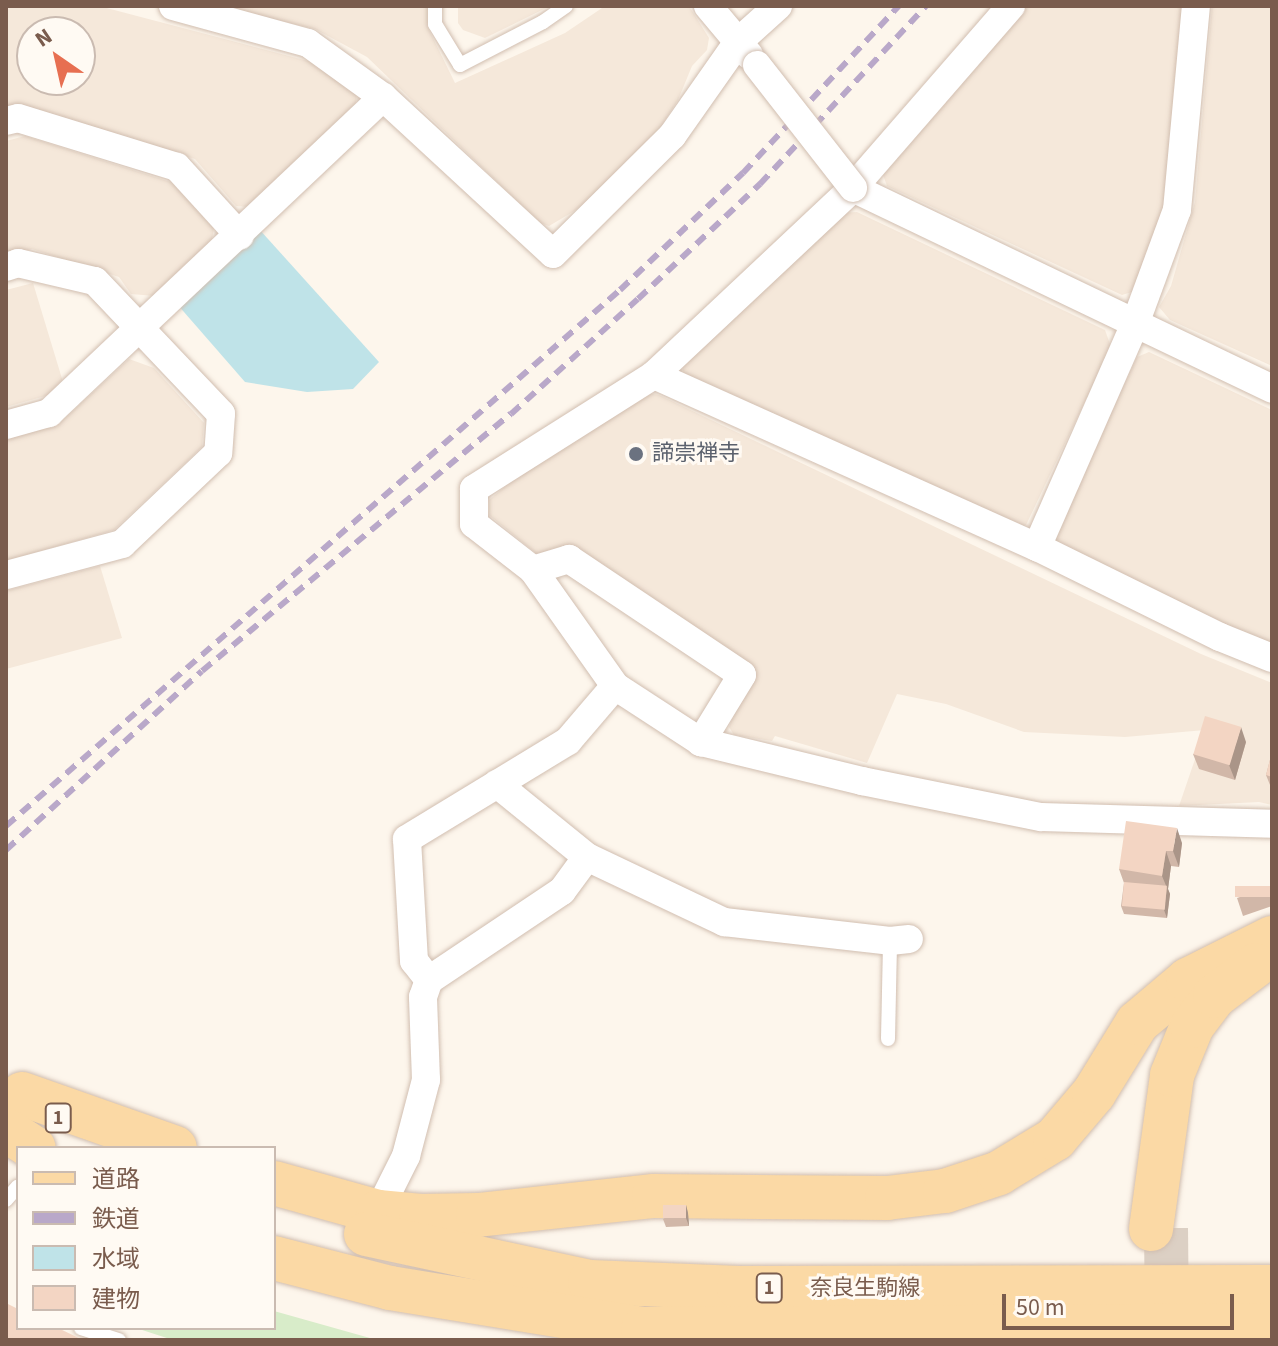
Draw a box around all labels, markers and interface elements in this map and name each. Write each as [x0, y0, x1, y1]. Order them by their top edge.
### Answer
north arrow [16, 16, 96, 96]
text: N [29, 20, 59, 55]
place label: 諦崇禅寺 [652, 441, 740, 467]
marker: 諦崇禅寺 [627, 445, 645, 463]
road number: 1 [44, 1102, 72, 1134]
legend [16, 1146, 276, 1330]
text: 道路 [92, 1162, 140, 1197]
text: 鉄道 [92, 1202, 140, 1237]
text: 水域 [92, 1242, 140, 1277]
road number: 1 [755, 1272, 783, 1304]
street label: 奈良生駒線 [810, 1276, 920, 1302]
scale bar [1006, 1278, 1238, 1328]
text: 建物 [92, 1282, 140, 1317]
text: 50 m [1016, 1290, 1065, 1325]

